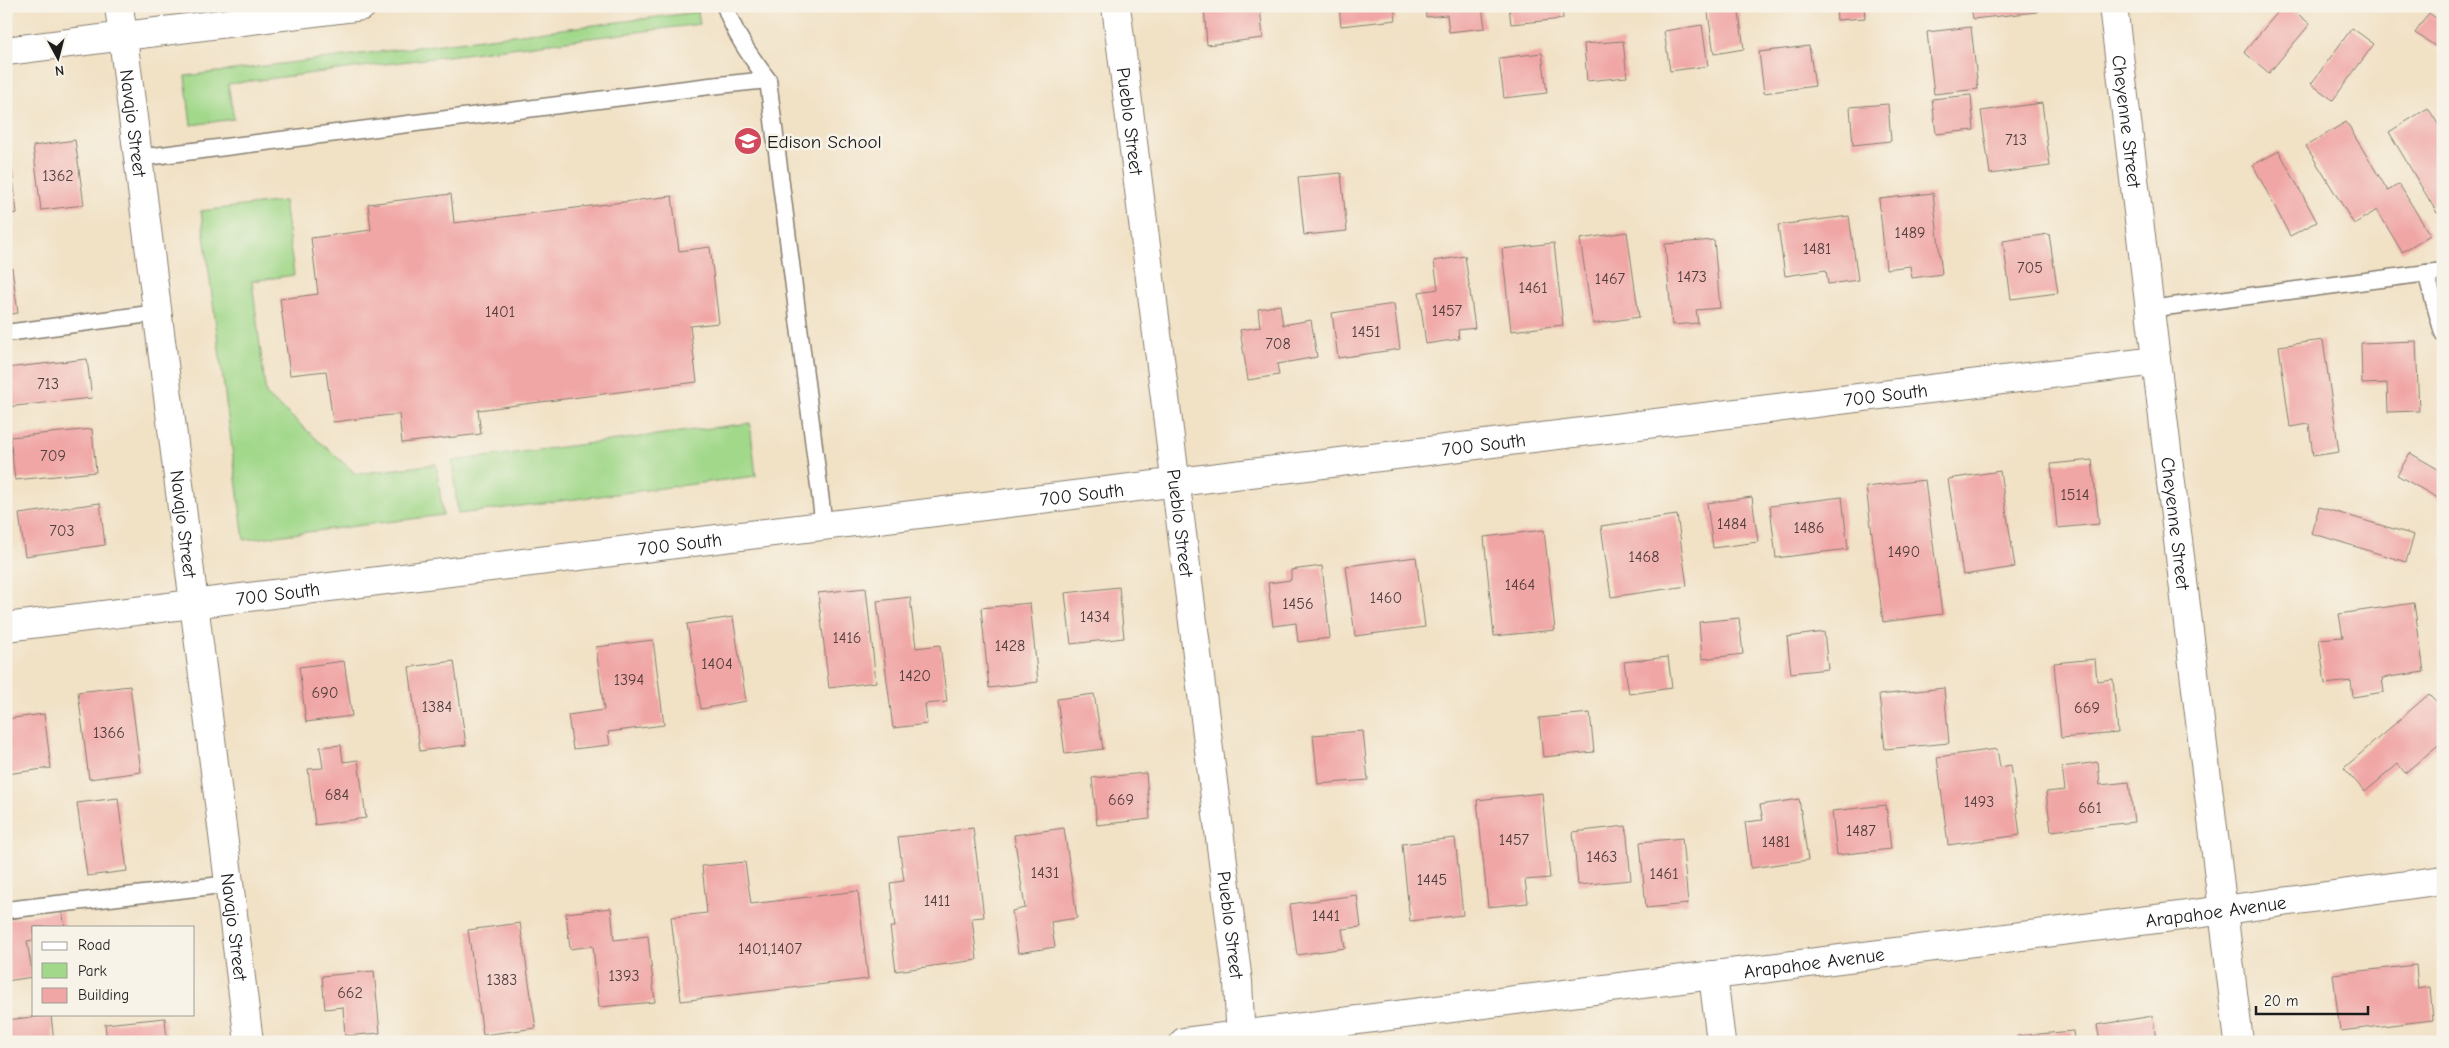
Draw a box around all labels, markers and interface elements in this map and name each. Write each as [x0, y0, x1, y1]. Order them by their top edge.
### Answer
north arrow [32, 32, 82, 82]
street label: Cheyenne Street [2107, 54, 2145, 190]
text: N [54, 61, 65, 79]
street label: Pueblo Street [1112, 66, 1147, 177]
street label: Navajo Street [115, 68, 150, 179]
school or university icon: Edison School [733, 126, 763, 156]
place label: Edison School [767, 131, 882, 153]
house number: 713 [2005, 131, 2027, 149]
house number: 1362 [42, 167, 74, 185]
house number: 1489 [1895, 224, 1925, 242]
house number: 1481 [1803, 240, 1831, 258]
house number: 705 [2017, 259, 2043, 277]
house number: 1473 [1677, 268, 1707, 286]
house number: 1467 [1595, 270, 1626, 288]
house number: 1461 [1518, 279, 1548, 297]
house number: 1457 [1432, 302, 1463, 320]
house number: 1401 [485, 303, 515, 321]
house number: 1451 [1351, 323, 1381, 341]
house number: 708 [1265, 335, 1291, 353]
house number: 713 [37, 375, 59, 393]
street label: 700 South [1843, 379, 1929, 412]
street label: 700 South [1441, 429, 1527, 461]
house number: 709 [40, 447, 66, 465]
street label: Cheyenne Street [2156, 456, 2194, 592]
street label: Pueblo Street [1162, 468, 1197, 579]
street label: Navajo Street [165, 469, 201, 580]
street label: 700 South [1039, 479, 1125, 511]
house number: 1514 [2060, 486, 2090, 504]
house number: 1484 [1717, 515, 1747, 533]
house number: 1486 [1794, 519, 1824, 537]
house number: 703 [49, 522, 75, 540]
street label: 700 South [637, 529, 723, 561]
house number: 1490 [1888, 543, 1920, 561]
house number: 1468 [1629, 548, 1659, 566]
house number: 1464 [1505, 576, 1535, 594]
street label: 700 South [235, 578, 321, 610]
house number: 1460 [1370, 589, 1402, 607]
house number: 1456 [1282, 595, 1314, 613]
house number: 1434 [1080, 608, 1110, 626]
house number: 1416 [832, 629, 862, 647]
house number: 1428 [995, 637, 1025, 655]
house number: 1404 [701, 655, 733, 673]
house number: 1420 [899, 667, 931, 685]
house number: 1394 [614, 671, 644, 689]
house number: 690 [312, 684, 338, 702]
house number: 1384 [422, 698, 452, 716]
house number: 669 [2074, 699, 2100, 717]
house number: 1366 [93, 724, 125, 742]
house number: 684 [325, 786, 349, 804]
house number: 669 [1108, 791, 1134, 809]
house number: 1493 [1964, 793, 1994, 811]
house number: 661 [2078, 799, 2102, 817]
house number: 1487 [1846, 822, 1876, 840]
house number: 1457 [1499, 831, 1530, 849]
house number: 1481 [1762, 833, 1790, 851]
house number: 1463 [1587, 848, 1617, 866]
house number: 1431 [1031, 864, 1059, 882]
house number: 1461 [1649, 865, 1679, 883]
street label: Pueblo Street [1212, 870, 1248, 981]
house number: 1445 [1417, 871, 1447, 889]
street label: Navajo Street [216, 872, 251, 983]
house number: 1411 [924, 892, 950, 910]
street label: Arapahoe Avenue [2144, 892, 2288, 932]
house number: 1441 [1312, 907, 1340, 925]
legend [32, 926, 195, 1016]
text: Road [78, 936, 110, 954]
house number: 1401,1407 [738, 940, 802, 958]
street label: Arapahoe Avenue [1742, 943, 1886, 983]
text: Park [78, 962, 107, 980]
house number: 1393 [608, 967, 640, 985]
house number: 1383 [487, 971, 517, 989]
scale bar [2256, 983, 2369, 1015]
house number: 662 [337, 984, 363, 1002]
text: Building [78, 986, 129, 1004]
text: 20 m [2264, 992, 2298, 1010]

